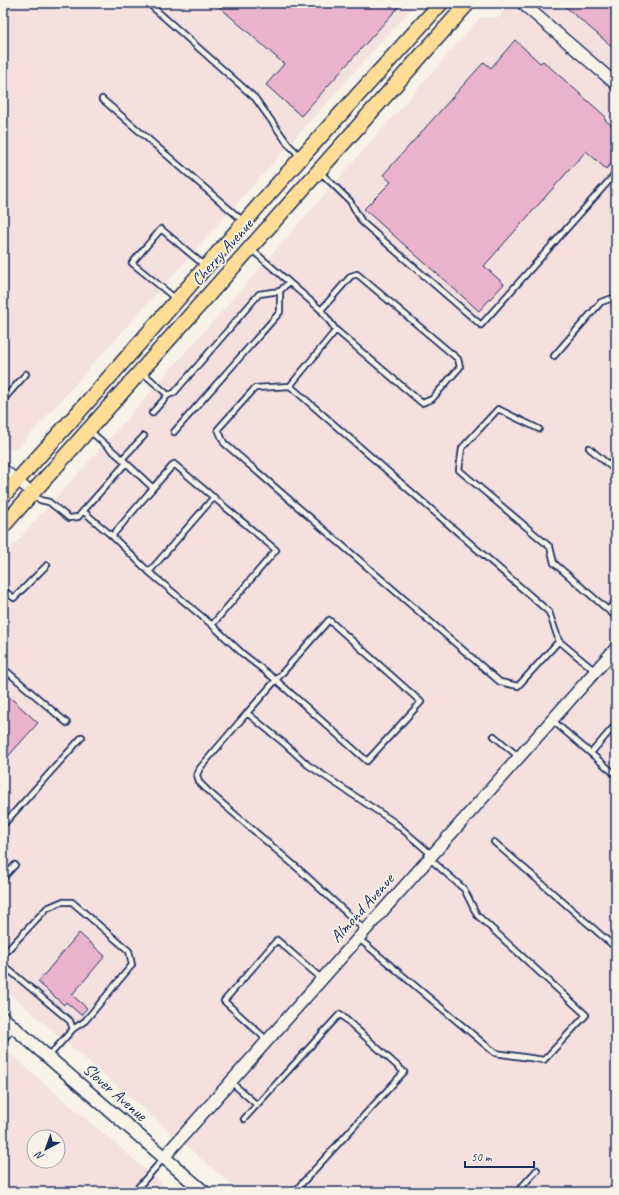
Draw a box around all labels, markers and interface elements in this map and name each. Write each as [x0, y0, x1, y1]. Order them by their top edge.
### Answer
street label: Cherry Avenue [187, 213, 258, 290]
street label: Almond Avenue [326, 868, 399, 947]
street label: Slover Avenue [79, 1059, 152, 1126]
north arrow [26, 1129, 66, 1169]
scale bar [465, 1143, 534, 1169]
text: N [31, 1148, 47, 1164]
text: 50 m [471, 1149, 493, 1165]

